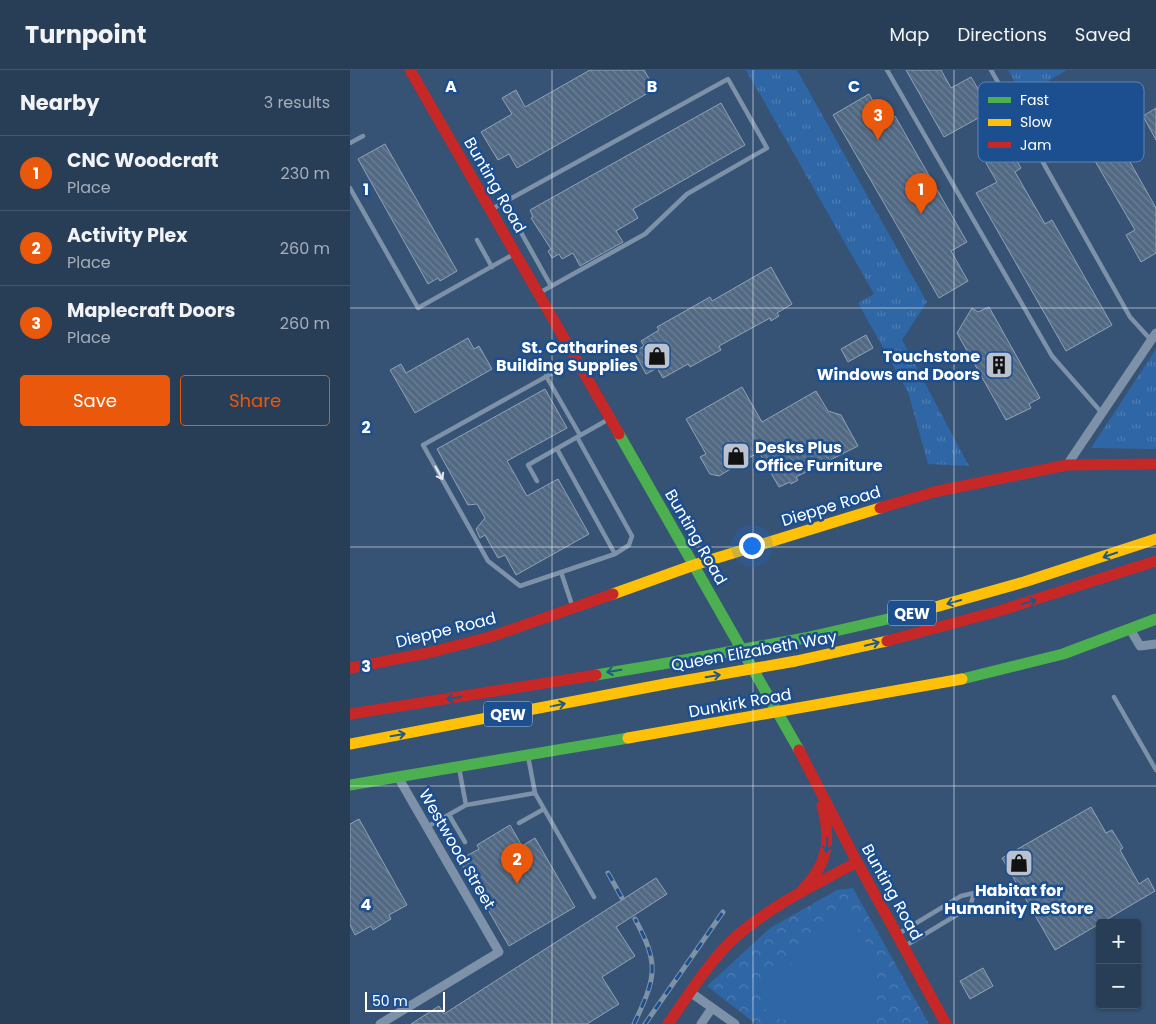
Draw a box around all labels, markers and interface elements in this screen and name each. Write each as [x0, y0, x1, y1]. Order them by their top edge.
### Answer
text: Turnpoint [25, 18, 146, 51]
text: Map [890, 22, 929, 47]
text: Directions [957, 22, 1047, 47]
text: Saved [1075, 22, 1131, 47]
text: A [445, 75, 457, 98]
text: B [647, 75, 657, 98]
text: C [848, 75, 860, 98]
legend [978, 82, 1144, 162]
text: Nearby [20, 88, 100, 117]
text: Fast [1020, 90, 1049, 110]
text: 3 results [264, 91, 330, 114]
pin: 3 [862, 99, 894, 140]
text: Slow [1020, 112, 1053, 132]
street label: Bunting Road [458, 133, 532, 237]
text: Jam [1020, 135, 1051, 155]
text: CNC Woodcraft [67, 147, 218, 174]
text: 1 [33, 162, 39, 185]
text: 230 m [281, 162, 330, 185]
pin: 1 [905, 173, 937, 214]
text: Place [67, 176, 111, 199]
text: 1 [363, 178, 369, 201]
text: Activity Plex [67, 222, 187, 249]
text: 2 [31, 237, 41, 260]
text: 260 m [280, 237, 330, 260]
text: Place [67, 251, 111, 274]
text: Maplecraft Doors [67, 297, 235, 324]
text: 3 [31, 312, 41, 335]
text: 260 m [280, 312, 330, 335]
text: Place [67, 326, 111, 349]
place label: St. Catharines Building Supplies [496, 336, 638, 377]
shop icon: St. Catharines Building Supplies [642, 341, 672, 371]
place label: Touchstone Windows and Doors [817, 345, 980, 386]
building icon: Touchstone Windows and Doors [984, 350, 1014, 380]
button: Save [20, 375, 170, 426]
button: Share [180, 375, 330, 426]
text: 2 [361, 416, 371, 439]
place label: Desks Plus Office Furniture [755, 436, 883, 477]
shop icon: Desks Plus Office Furniture [721, 441, 751, 471]
one-way arrow [434, 466, 444, 481]
street label: Dieppe Road [779, 480, 883, 532]
street label: Bunting Road [659, 485, 733, 589]
your location [739, 533, 765, 559]
one-way arrow [1103, 551, 1118, 560]
one-way arrow [1021, 597, 1037, 607]
one-way arrow [947, 598, 963, 607]
road number: QEW [888, 600, 936, 626]
street label: Dieppe Road [393, 606, 499, 654]
street label: Queen Elizabeth Way [669, 625, 839, 677]
one-way arrow [864, 639, 880, 648]
text: 3 [361, 655, 371, 678]
one-way arrow [607, 667, 623, 677]
one-way arrow [705, 670, 721, 680]
street label: Dunkirk Road [687, 683, 793, 723]
one-way arrow [446, 693, 462, 703]
one-way arrow [549, 699, 565, 709]
road number: QEW [484, 702, 532, 726]
one-way arrow [390, 730, 406, 740]
street label: Westwood Street [413, 785, 501, 913]
one-way arrow [823, 837, 832, 853]
street label: Bunting Road [856, 840, 928, 944]
pin: 2 [501, 843, 533, 884]
shop icon: Habitat for Humanity ReStore [1004, 848, 1034, 878]
place label: Habitat for Humanity ReStore [944, 879, 1094, 920]
text: 4 [361, 893, 372, 916]
map controls [1096, 919, 1141, 1009]
button: + [1096, 919, 1141, 964]
button: − [1096, 964, 1141, 1009]
scale bar [365, 989, 445, 1012]
text: 50 m [372, 991, 408, 1011]

